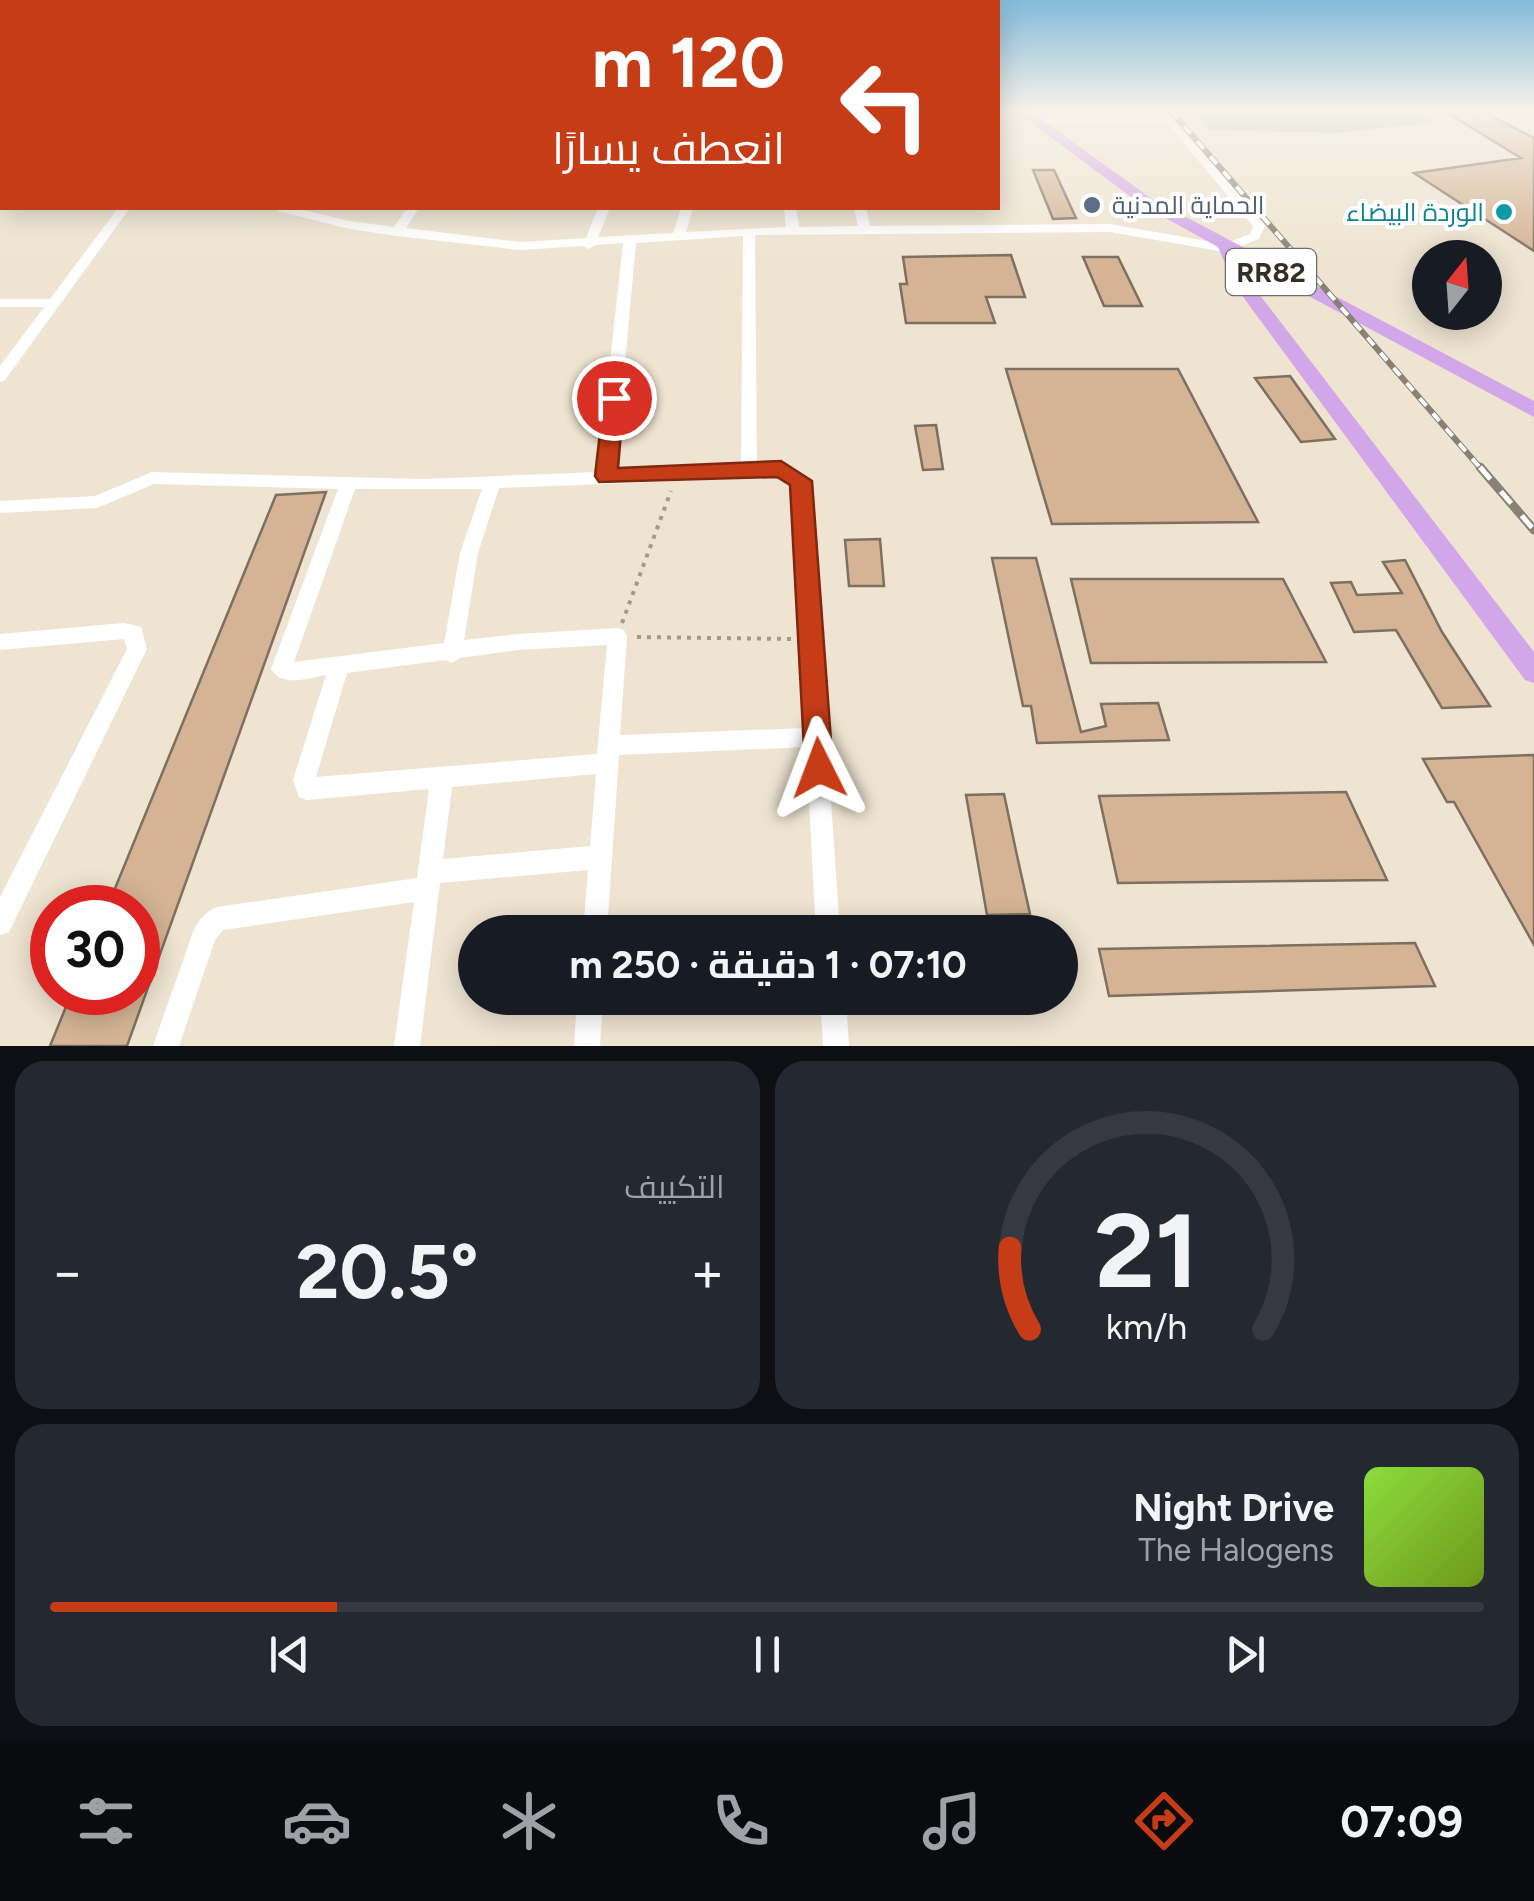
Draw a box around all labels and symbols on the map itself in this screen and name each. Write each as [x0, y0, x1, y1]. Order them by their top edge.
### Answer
place label: الحماية المدنية [1112, 190, 1265, 220]
marker: الحماية المدنية [1081, 194, 1103, 216]
place label: الوردة البيضاء [1346, 197, 1484, 227]
marker: الوردة البيضاء [1493, 201, 1515, 223]
north arrow [1412, 240, 1502, 330]
road number: RR82 [1226, 249, 1316, 295]
pin [572, 356, 657, 441]
position arrow [767, 716, 871, 820]
speed limit sign: 30 [30, 885, 160, 1015]

